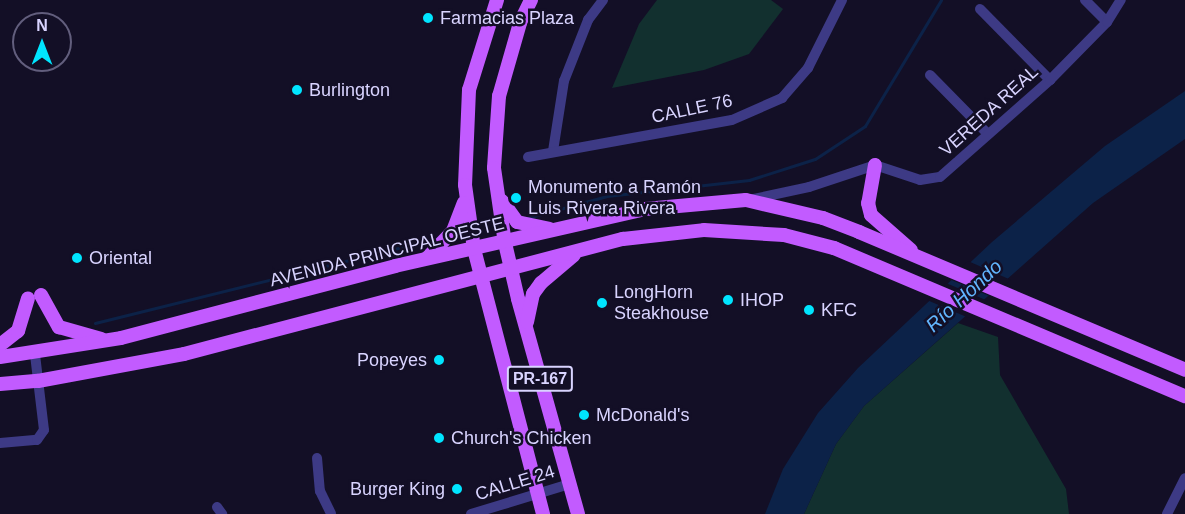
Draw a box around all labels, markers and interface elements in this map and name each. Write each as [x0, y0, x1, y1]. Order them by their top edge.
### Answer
place label: Farmacias Plaza [440, 7, 574, 29]
marker: Farmacias Plaza [421, 11, 435, 25]
north arrow [12, 12, 72, 72]
text: N [36, 17, 48, 34]
street label: VEREDA REAL [935, 61, 1043, 161]
place label: Burlington [309, 79, 390, 101]
marker: Burlington [290, 83, 304, 97]
street label: CALLE 76 [650, 90, 734, 128]
place label: Monumento a Ramón Luis Rivera Rivera [528, 177, 701, 219]
marker: Monumento a Ramón Luis Rivera Rivera [509, 191, 523, 205]
street label: AVENIDA PRINCIPAL OESTE [267, 212, 507, 292]
place label: Oriental [89, 247, 152, 269]
marker: Oriental [70, 251, 84, 265]
water label: Río Hondo [921, 255, 1007, 337]
place label: LongHorn Steakhouse [614, 282, 709, 324]
place label: IHOP [740, 289, 784, 311]
marker: IHOP [721, 293, 735, 307]
marker: LongHorn Steakhouse [595, 296, 609, 310]
place label: KFC [821, 299, 857, 321]
marker: KFC [802, 303, 816, 317]
place label: Popeyes [357, 349, 427, 371]
marker: Popeyes [432, 353, 446, 367]
road number: PR-167 [506, 366, 574, 392]
place label: McDonald's [596, 404, 689, 426]
marker: McDonald's [577, 408, 591, 422]
place label: Church's Chicken [451, 427, 591, 449]
marker: Church's Chicken [432, 431, 446, 445]
street label: CALLE 24 [473, 461, 557, 505]
place label: Burger King [350, 478, 445, 500]
marker: Burger King [450, 482, 464, 496]

